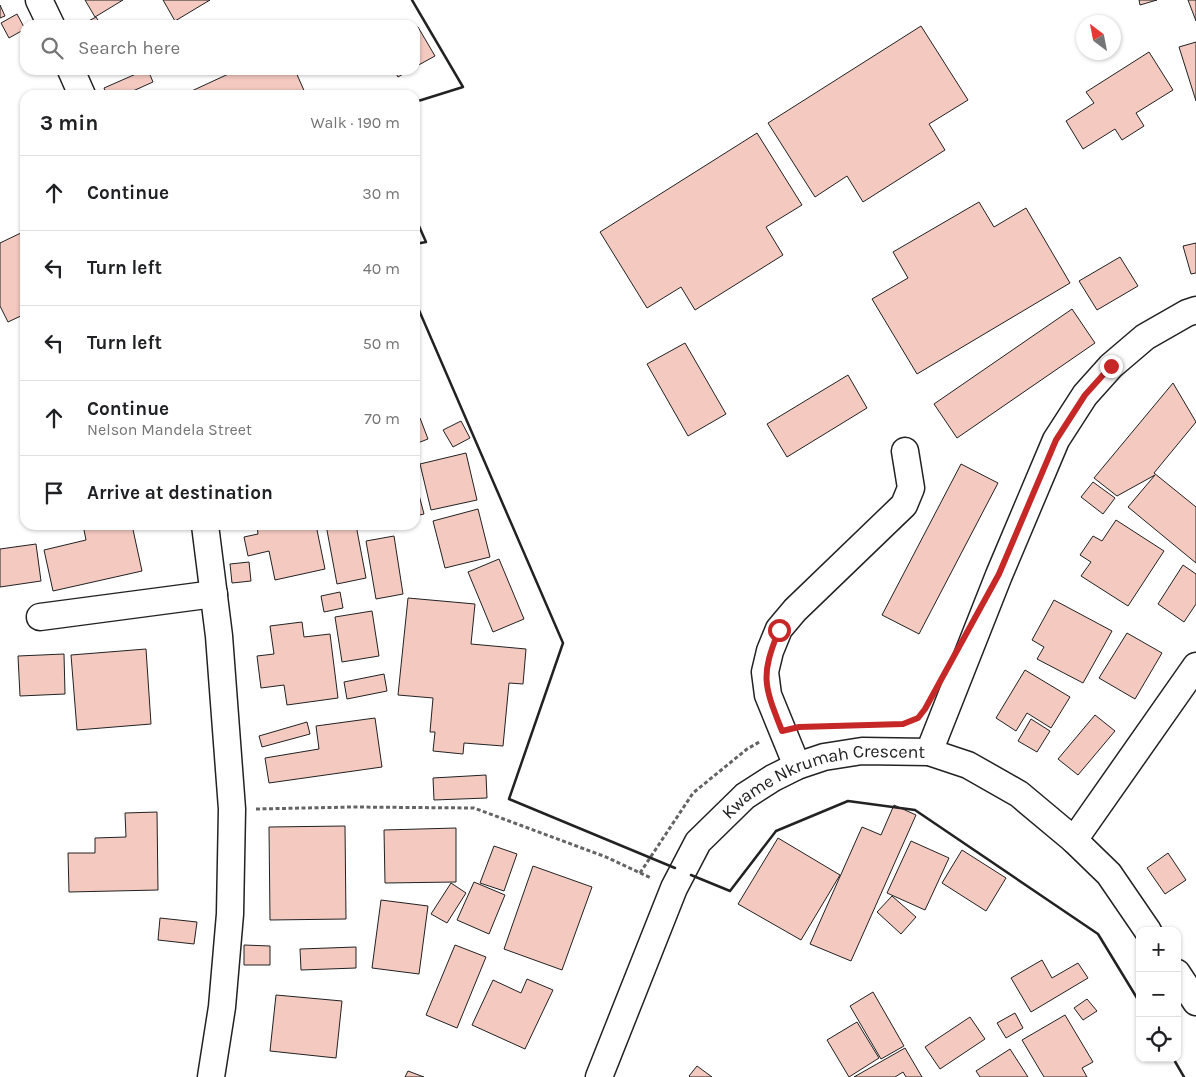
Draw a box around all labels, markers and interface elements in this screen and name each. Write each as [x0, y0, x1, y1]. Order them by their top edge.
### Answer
north arrow [1076, 15, 1121, 60]
search box [20, 20, 420, 75]
icon: search [38, 34, 66, 62]
text: Search here [78, 37, 180, 59]
text: 3 min [40, 111, 98, 135]
text: Walk · 190 m [311, 113, 400, 132]
icon: ahead [40, 179, 68, 207]
text: Continue [87, 182, 169, 204]
text: 30 m [362, 184, 400, 203]
icon: left [40, 254, 68, 282]
text: Turn left [87, 257, 162, 279]
text: 40 m [363, 259, 400, 278]
icon: left [40, 329, 68, 357]
text: Turn left [87, 332, 162, 354]
text: 50 m [363, 334, 400, 353]
route end [1100, 355, 1123, 378]
text: Continue [87, 398, 169, 420]
icon: ahead [40, 404, 68, 432]
text: 70 m [364, 409, 400, 428]
text: Nelson Mandela Street [87, 420, 252, 439]
icon: arrive [40, 479, 68, 507]
text: Arrive at destination [87, 482, 273, 504]
route start [768, 619, 791, 642]
street label: Kwame Nkrumah Crescent [717, 740, 926, 824]
map controls [1136, 927, 1181, 1062]
button: + [1136, 927, 1181, 972]
button: − [1136, 972, 1181, 1017]
button: locate [1136, 1017, 1181, 1062]

